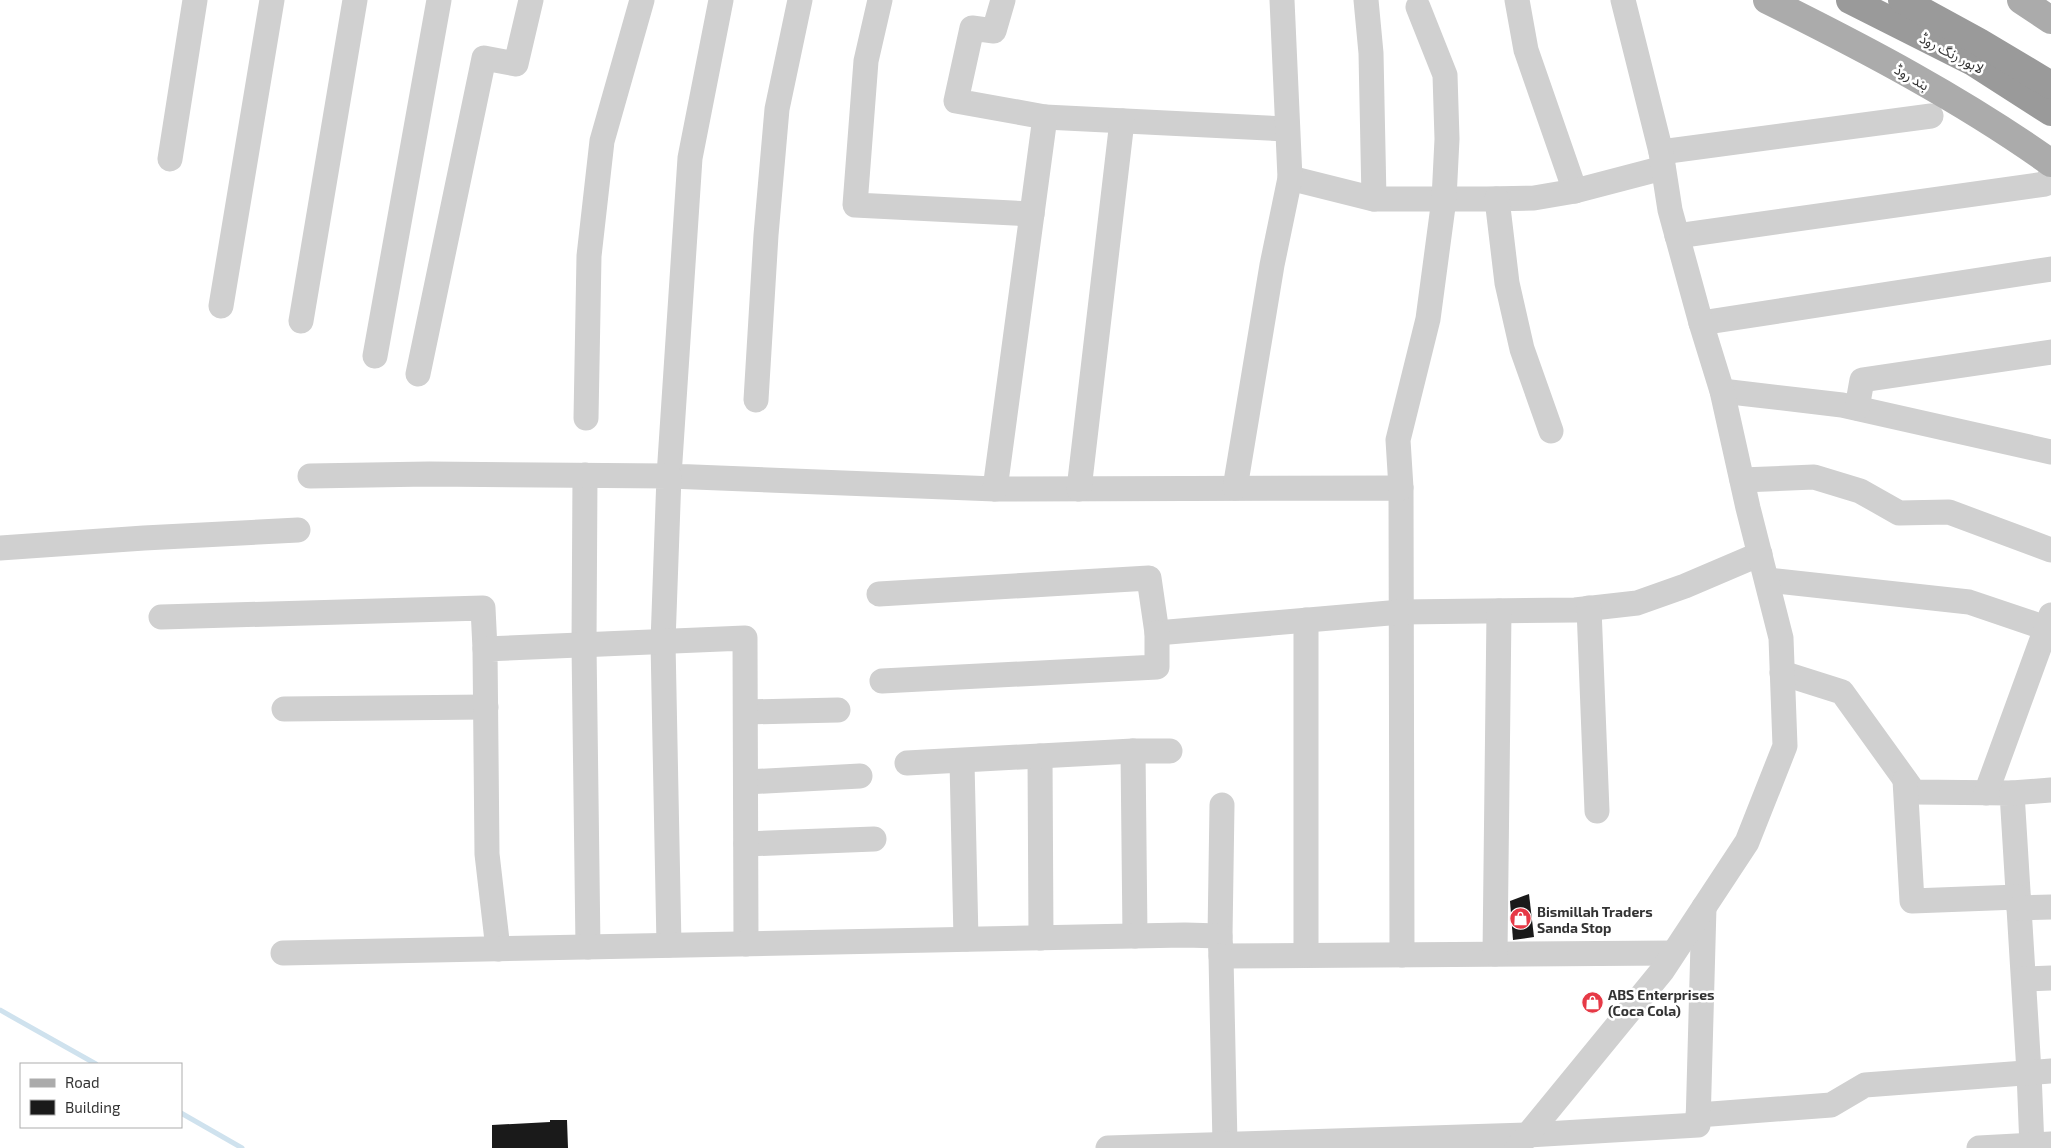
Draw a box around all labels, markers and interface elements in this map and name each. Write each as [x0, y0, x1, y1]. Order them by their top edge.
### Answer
street label: لاہور رنگ روڈ [1917, 29, 1987, 78]
street label: بند روڈ [1891, 60, 1933, 95]
place label: Bismillah Traders Sanda Stop [1537, 903, 1653, 936]
shop icon: Bismillah Traders Sanda Stop [1509, 907, 1533, 931]
place label: ABS Enterprises (Coca Cola) [1608, 986, 1714, 1019]
shop icon: ABS Enterprises (Coca Cola) [1580, 990, 1604, 1014]
legend [20, 1063, 182, 1128]
text: Road [65, 1073, 100, 1091]
text: Building [65, 1098, 121, 1116]

